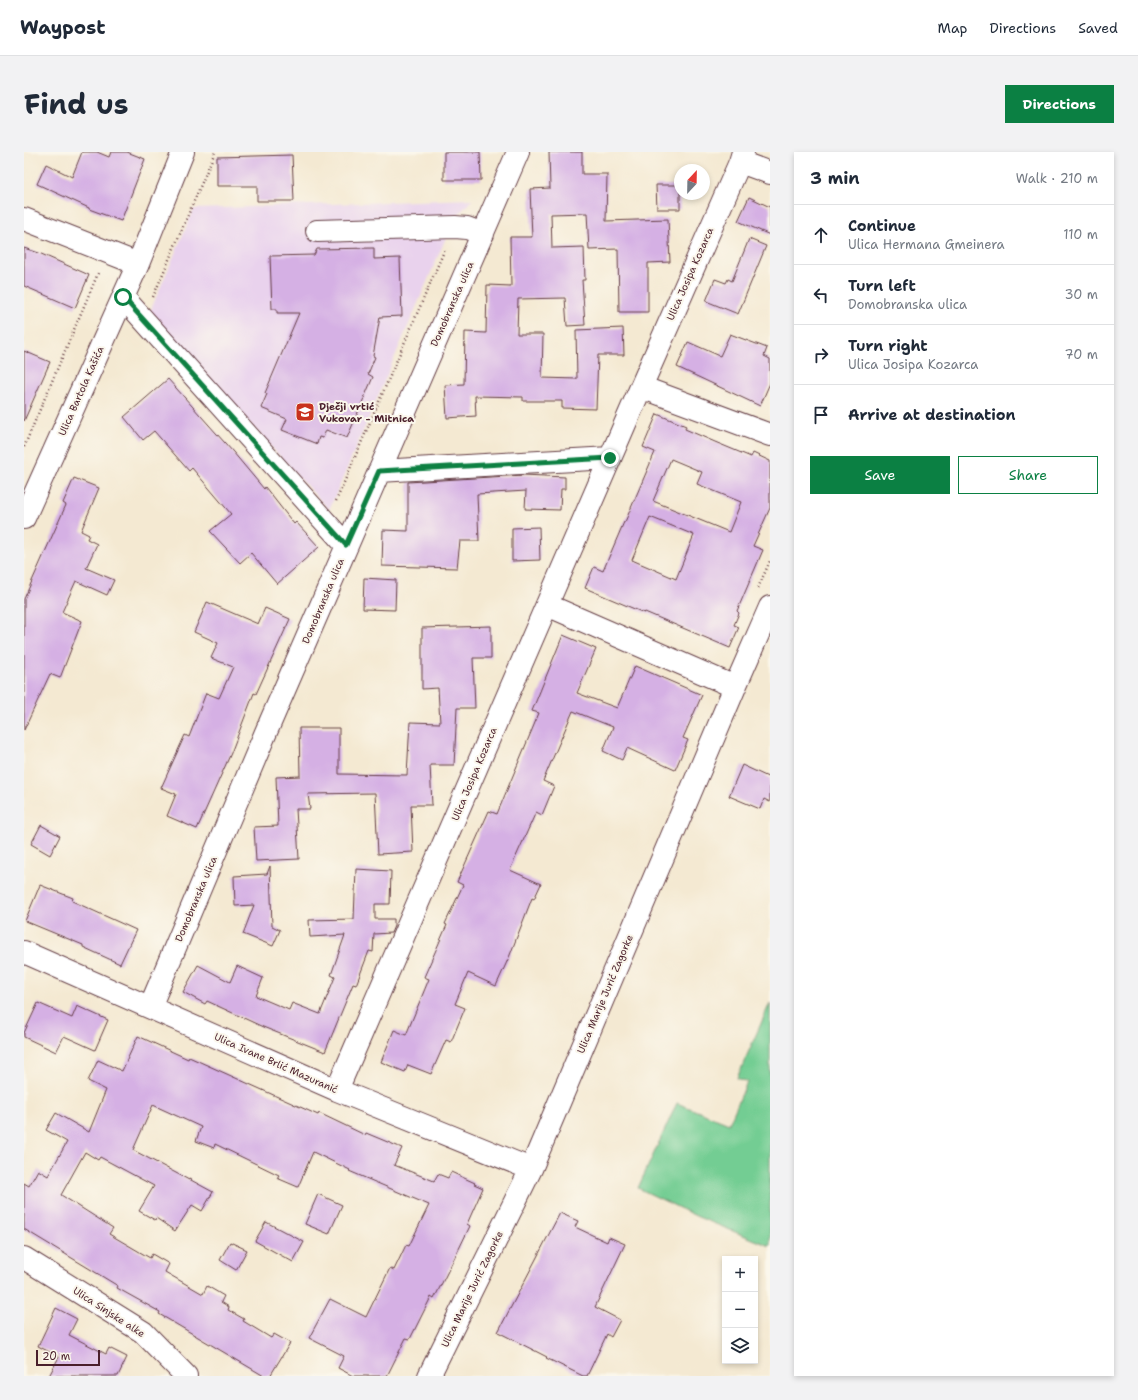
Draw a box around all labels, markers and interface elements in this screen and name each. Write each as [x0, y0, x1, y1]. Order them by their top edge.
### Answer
text: Waypost [20, 15, 105, 40]
text: Map [938, 19, 968, 37]
text: Directions [990, 19, 1056, 37]
text: Saved [1078, 19, 1118, 37]
text: Find us [24, 85, 129, 123]
button: Directions [1005, 85, 1114, 123]
north arrow [674, 164, 710, 200]
text: 3 min [810, 167, 860, 189]
text: Walk · 210 m [1016, 170, 1098, 187]
text: Continue [848, 216, 916, 236]
icon: ahead [810, 224, 832, 246]
street label: Ulica Josipa Kozarca [664, 225, 717, 322]
text: 110 m [1063, 226, 1098, 243]
text: Ulica Hermana Gmeinera [848, 236, 1005, 253]
street label: Domobranska ulica [427, 259, 477, 349]
text: Turn left [848, 276, 916, 296]
icon: left [810, 284, 832, 306]
text: 30 m [1064, 286, 1098, 303]
route start [114, 288, 132, 306]
text: Domobranska ulica [848, 296, 967, 313]
text: Turn right [848, 336, 928, 356]
street label: Ulica Bartola Kašića [55, 343, 107, 438]
icon: right [810, 344, 832, 366]
text: 70 m [1064, 346, 1098, 363]
text: Ulica Josipa Kozarca [848, 356, 978, 373]
place label: Dječji vrtić Vukovar - Mitnica [319, 400, 414, 425]
school or university icon: Dječji vrtić Vukovar - Mitnica [294, 401, 316, 423]
icon: arrive [810, 404, 832, 426]
text: Arrive at destination [848, 405, 1016, 425]
route end [601, 449, 619, 467]
button: Save [810, 456, 950, 494]
button: Share [958, 456, 1098, 494]
street label: Domobranska ulica [299, 556, 347, 646]
street label: Ulica Josipa Kozarca [448, 725, 500, 823]
street label: Domobranska ulica [172, 854, 220, 944]
street label: Ulica Marije Jurić Zagorke [574, 932, 636, 1055]
street label: Ulica Ivane Brlić Mazuranić [212, 1030, 340, 1096]
street label: Ulica Marije Jurić Zagorke [438, 1228, 506, 1349]
map controls [722, 1256, 758, 1364]
button: + [722, 1256, 758, 1292]
street label: Ulica Sinjske alke [71, 1284, 148, 1340]
button: − [722, 1292, 758, 1328]
button: layers [722, 1328, 758, 1364]
scale bar [36, 1348, 100, 1367]
text: 20 m [42, 1349, 70, 1364]

